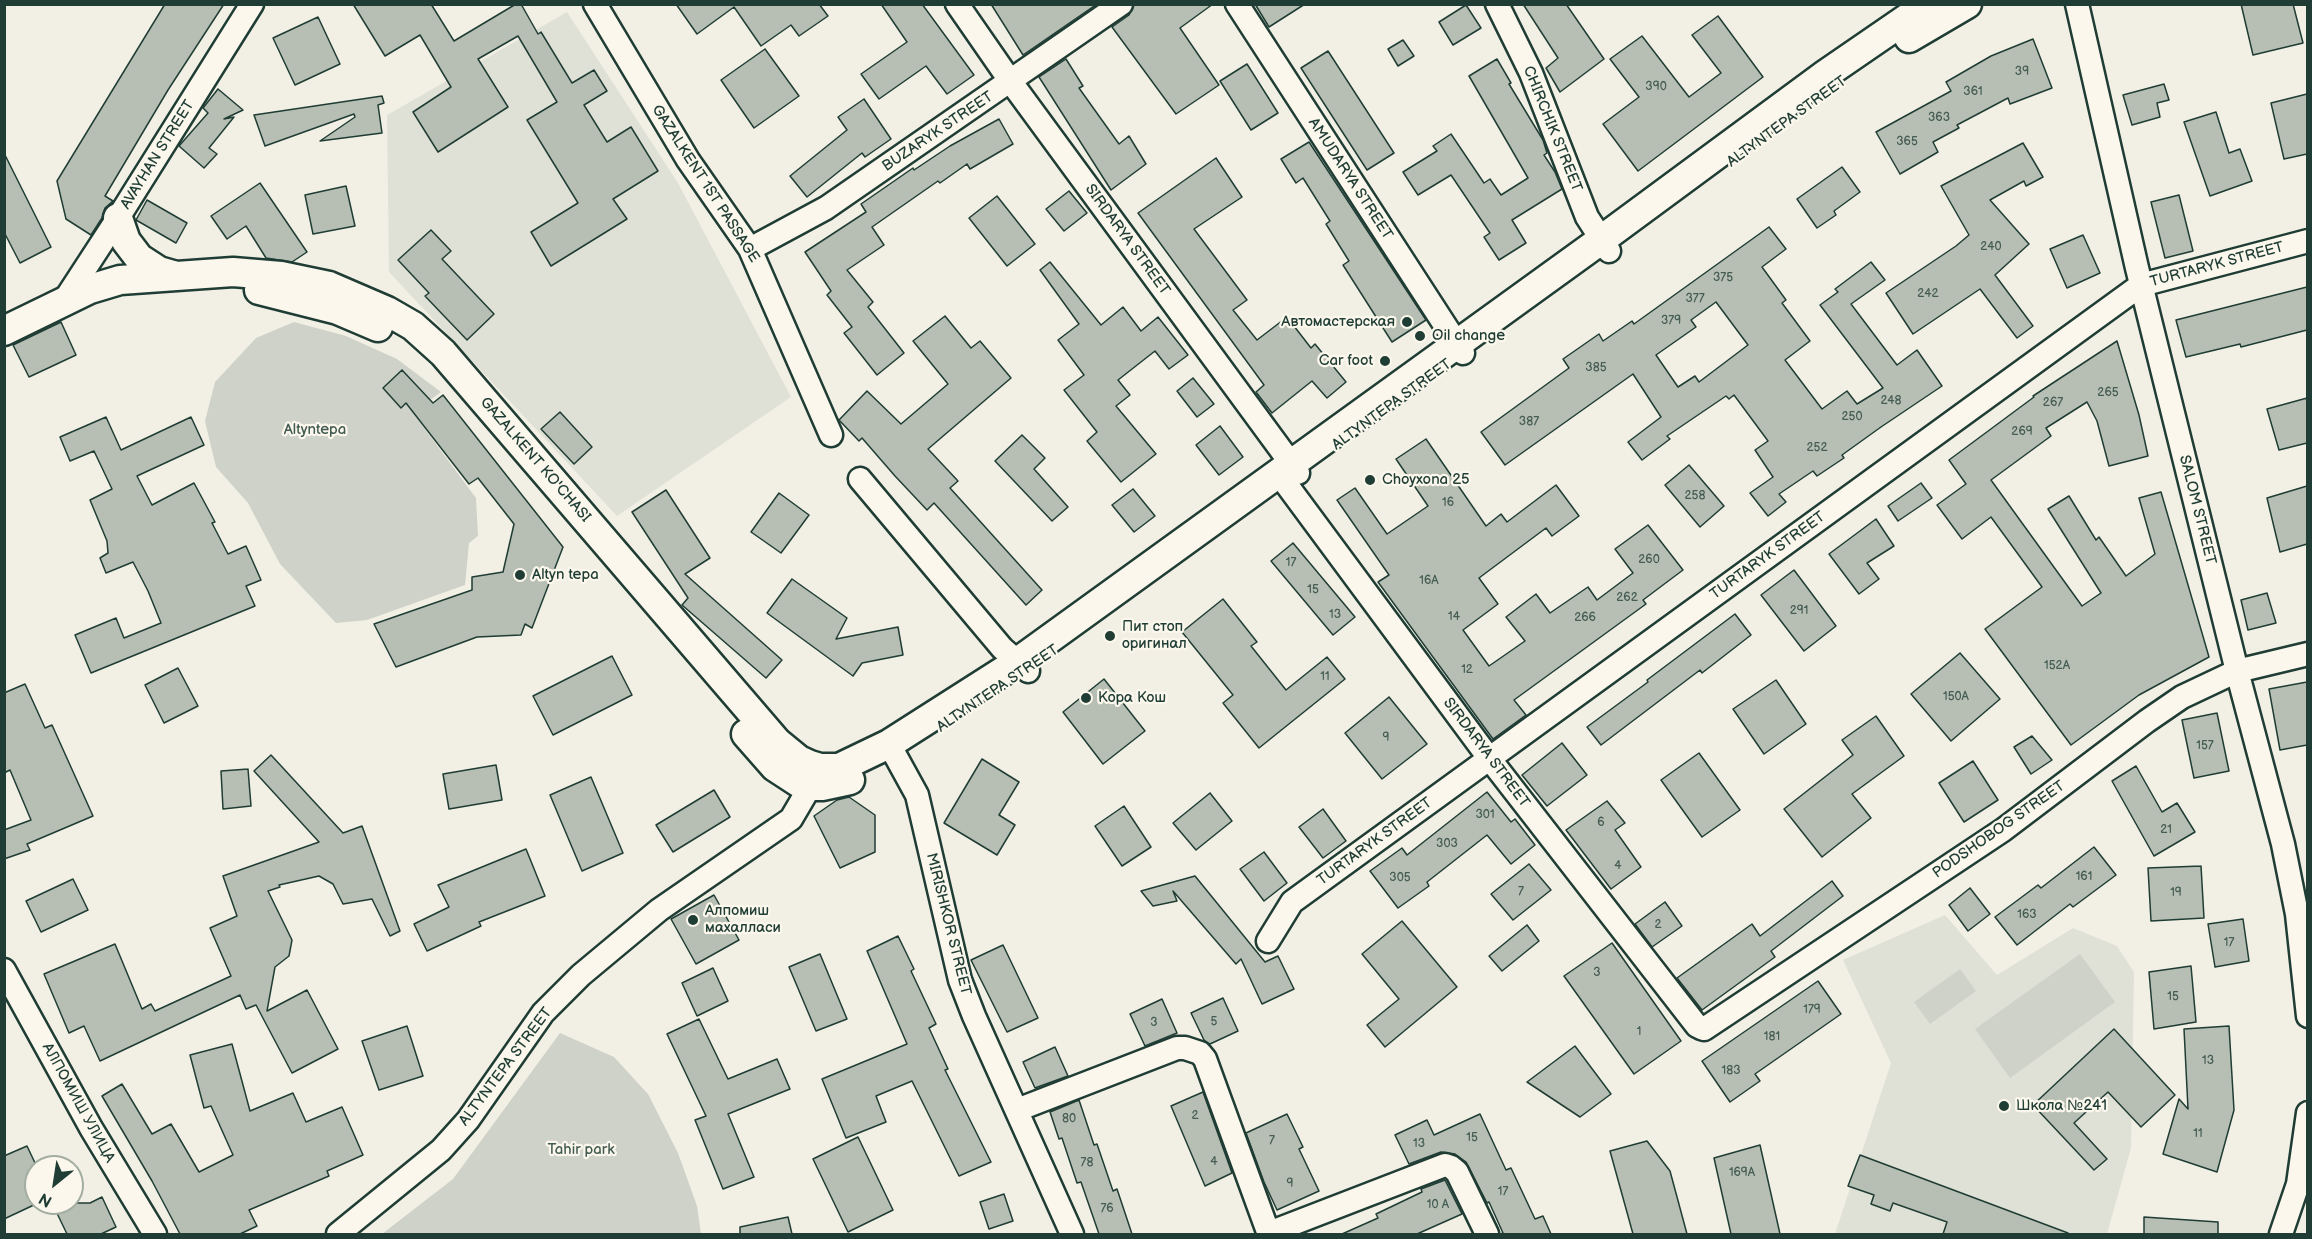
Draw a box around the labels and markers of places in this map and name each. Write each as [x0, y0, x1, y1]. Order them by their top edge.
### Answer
place label: Автомастерская [1281, 313, 1395, 331]
marker: Автомастерская [1400, 315, 1414, 329]
place label: Oil change [1432, 327, 1505, 345]
marker: Oil change [1413, 329, 1427, 343]
place label: Car foot [1319, 352, 1373, 370]
marker: Car foot [1378, 354, 1392, 368]
place label: Choyxona 25 [1382, 471, 1470, 489]
marker: Choyxona 25 [1363, 473, 1377, 487]
place label: Altyn tepa [532, 566, 599, 584]
marker: Altyn tepa [513, 568, 527, 582]
place label: Пит стоп оригинал [1122, 618, 1187, 653]
marker: Пит стоп оригинал [1103, 629, 1117, 643]
place label: Кора Кош [1098, 689, 1166, 707]
marker: Кора Кош [1079, 691, 1093, 705]
place label: Алпомиш махалласи [705, 902, 781, 937]
marker: Алпомиш махалласи [686, 913, 700, 927]
place label: Школа №241 [2016, 1097, 2107, 1115]
marker: Школа №241 [1997, 1099, 2011, 1113]

